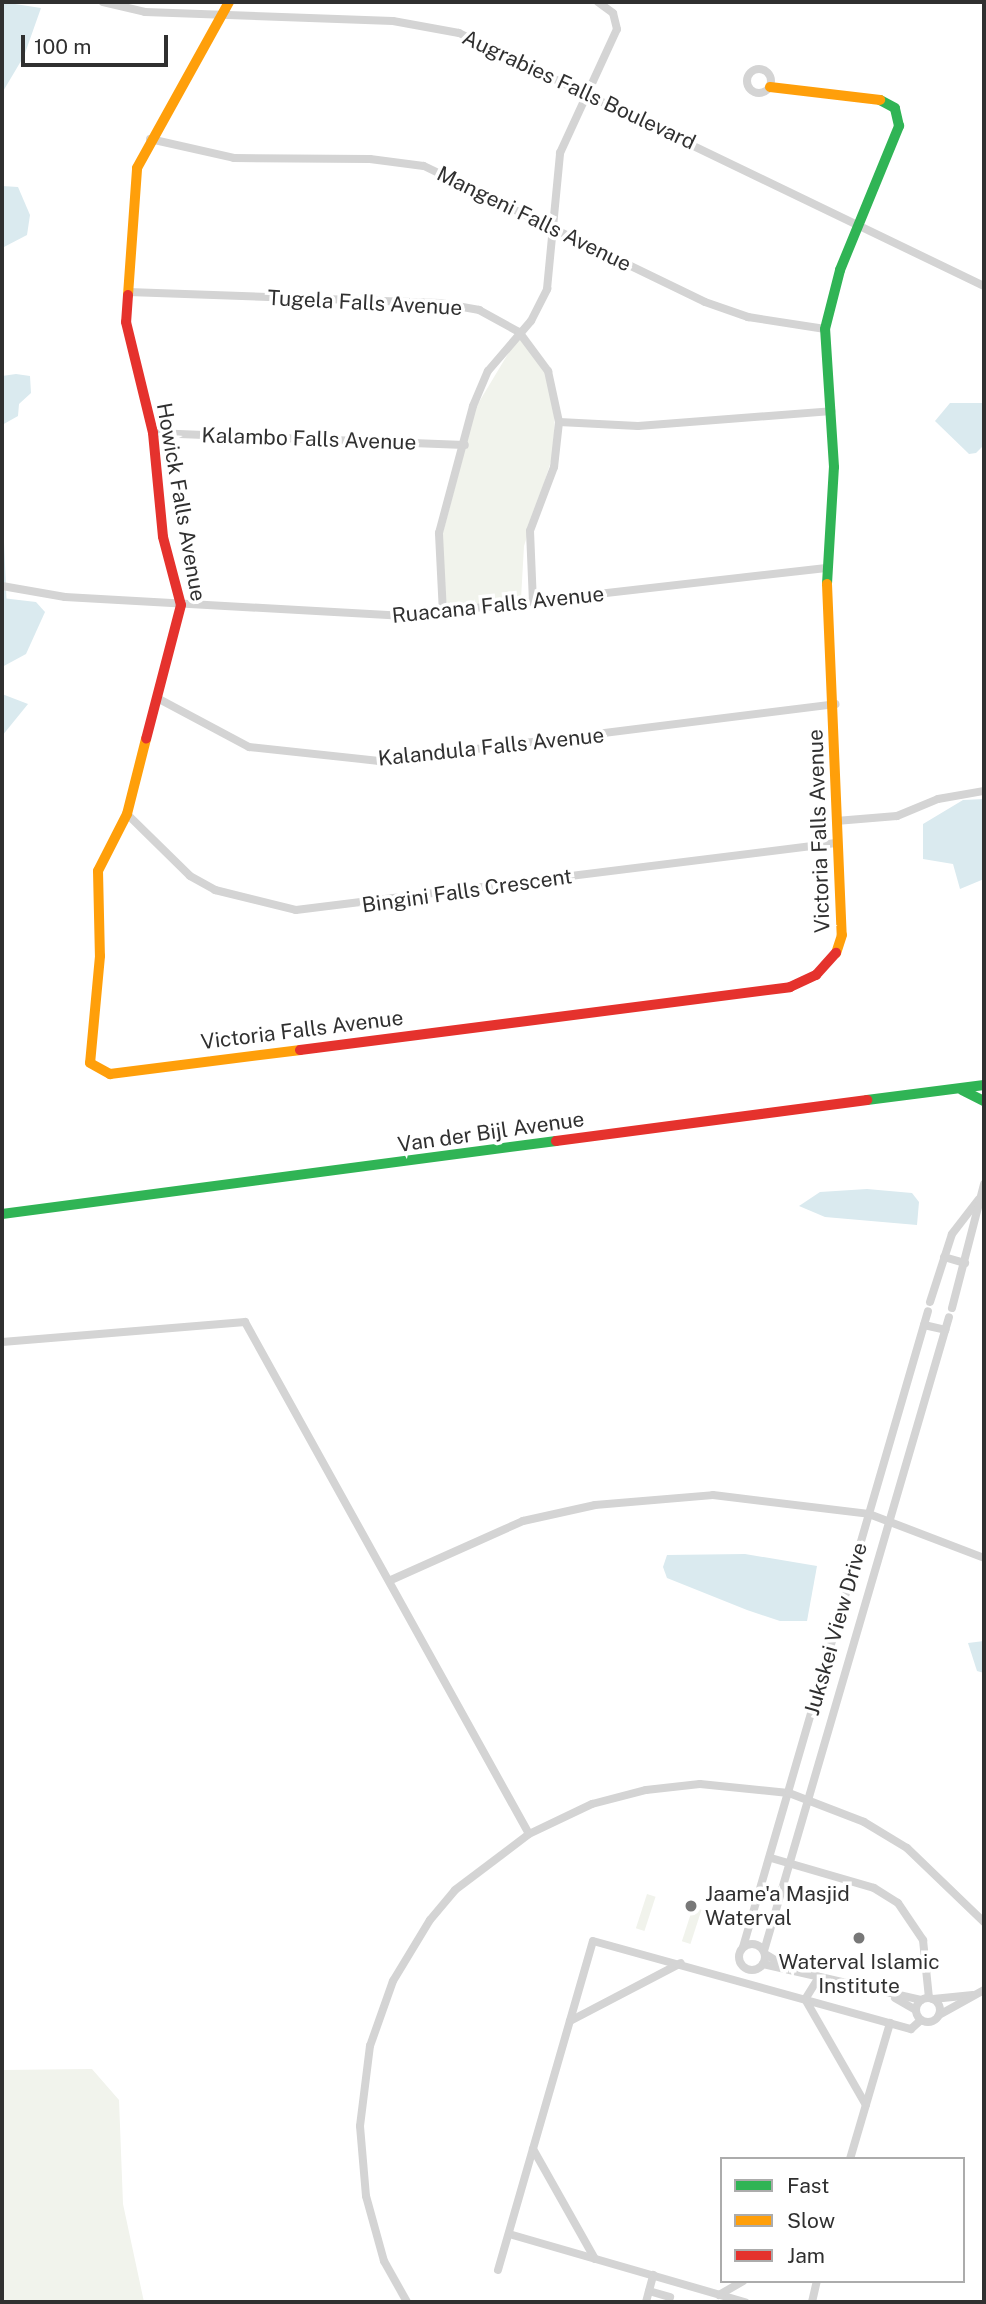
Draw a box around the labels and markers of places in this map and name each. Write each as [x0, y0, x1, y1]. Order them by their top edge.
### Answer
place label: Jaame'a Masjid Waterval [705, 1881, 850, 1931]
marker: Jaame'a Masjid Waterval [683, 1898, 699, 1914]
marker: Waterval Islamic Institute [851, 1930, 867, 1946]
place label: Waterval Islamic Institute [778, 1949, 940, 1999]

